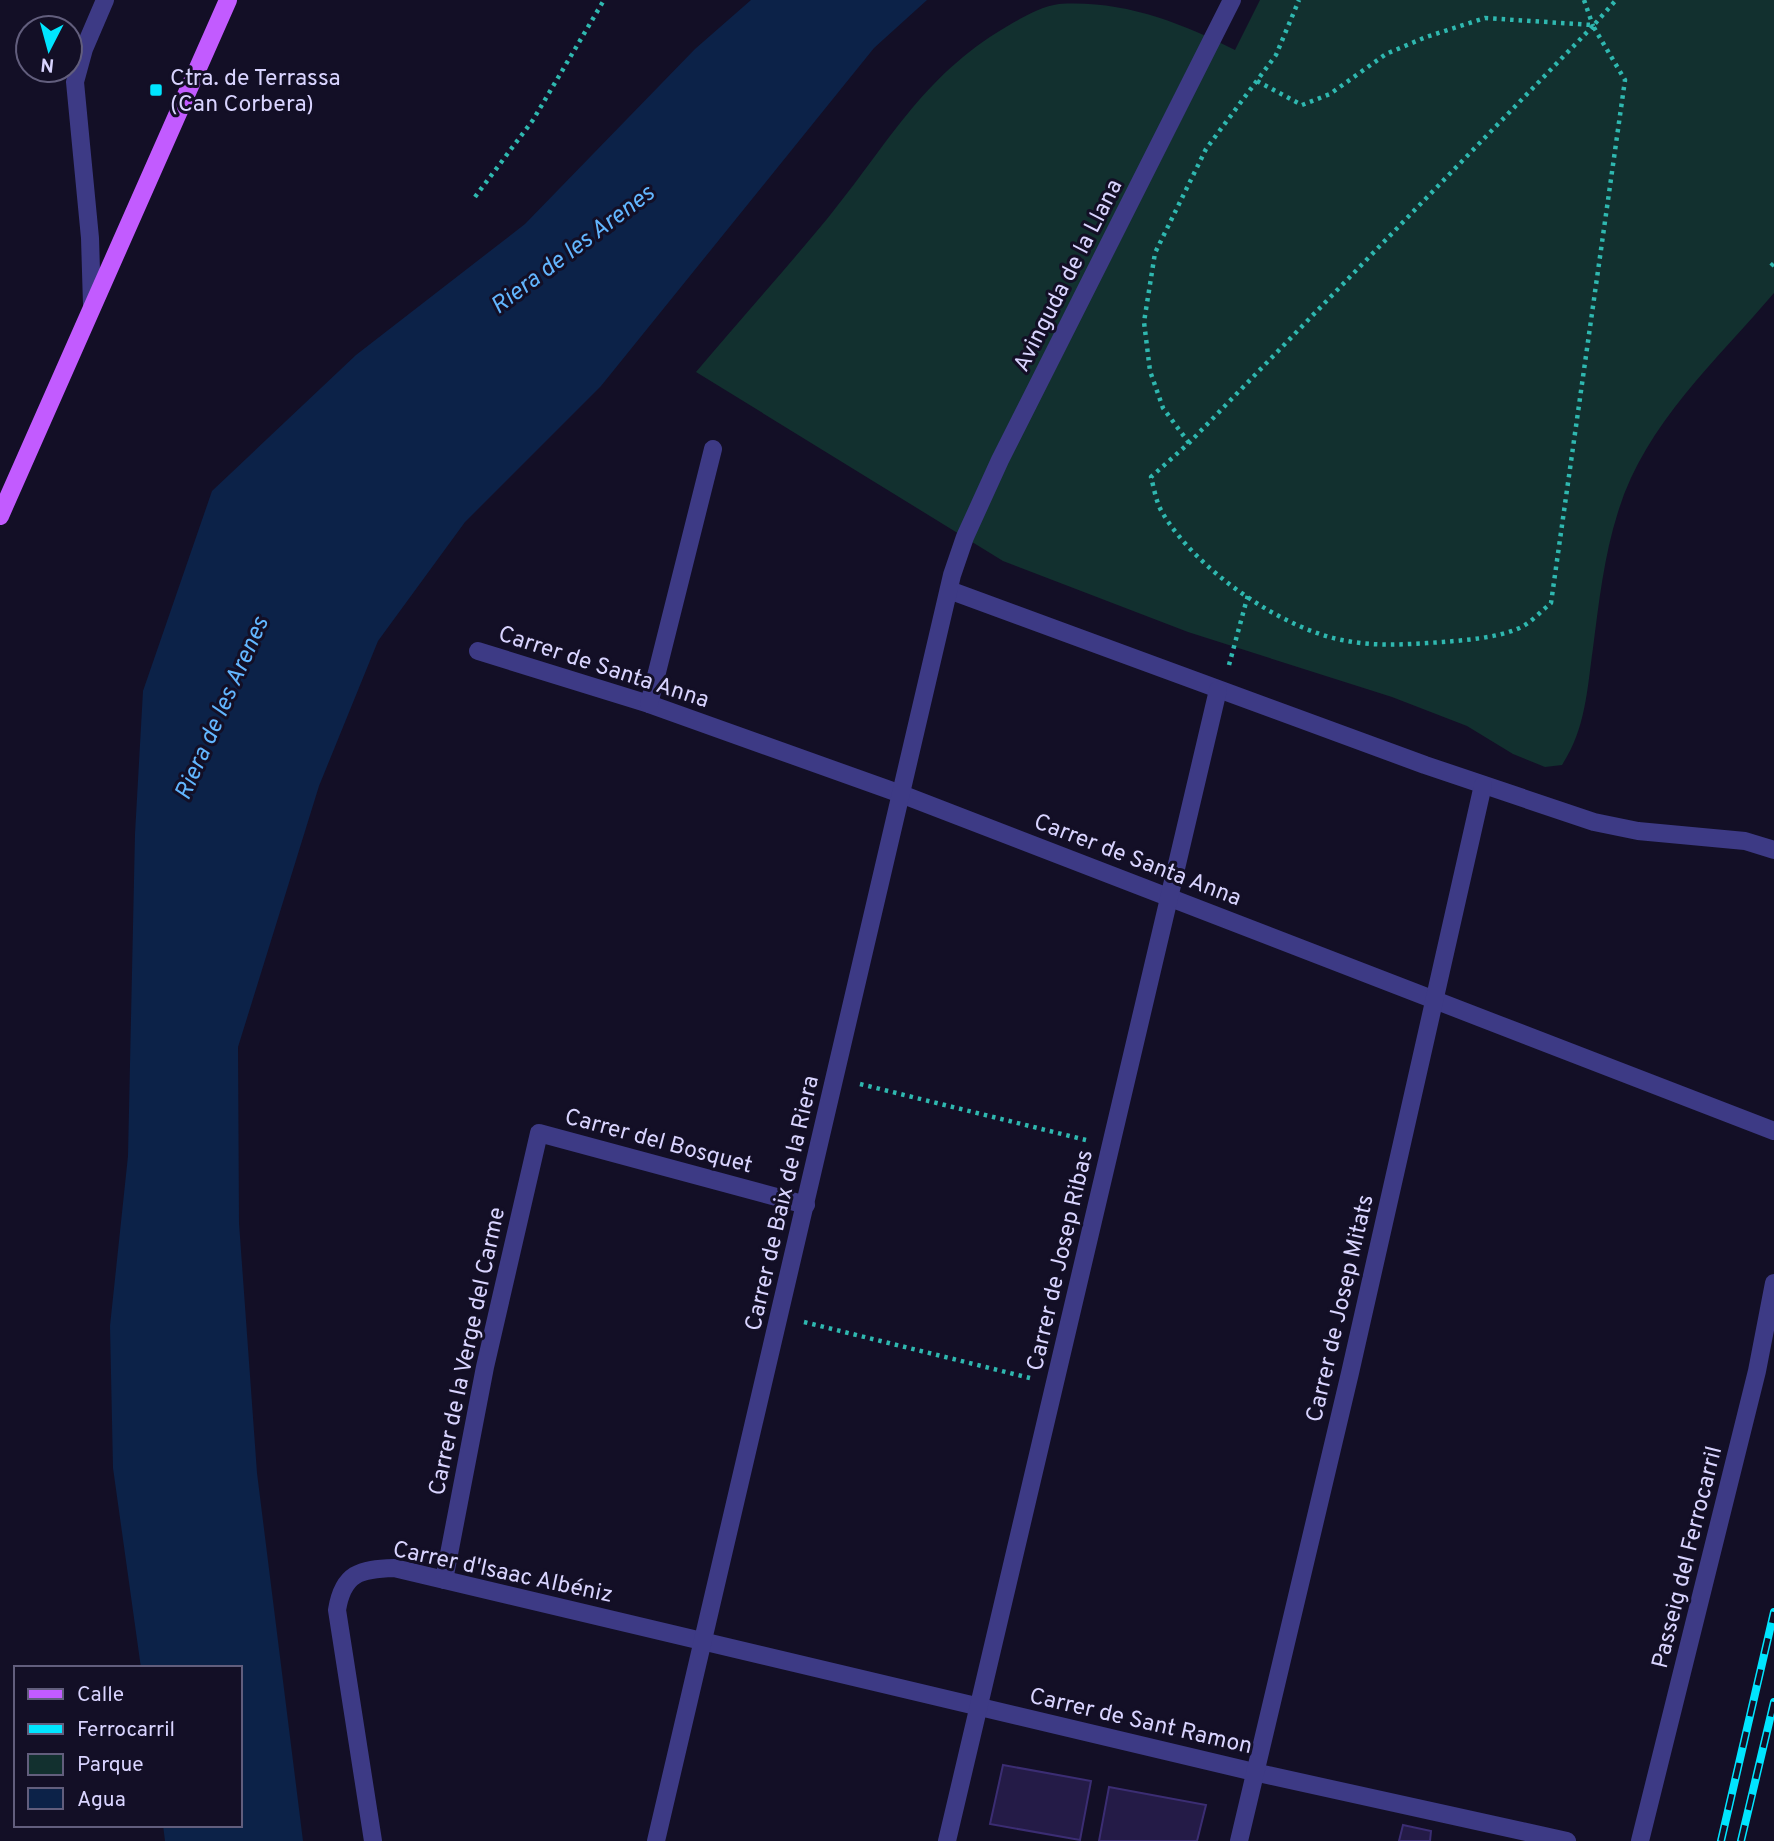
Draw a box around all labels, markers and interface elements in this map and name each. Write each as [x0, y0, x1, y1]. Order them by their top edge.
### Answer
north arrow [14, 14, 84, 84]
text: N [39, 51, 55, 77]
place label: Ctra. de Terrassa (Can Corbera) [170, 65, 341, 120]
marker: Ctra. de Terrassa (Can Corbera) [148, 82, 164, 98]
street label: Avinguda de la Llana [1008, 175, 1130, 377]
water label: Riera de les Arenes [485, 179, 662, 322]
water label: Riera de les Arenes [169, 612, 277, 805]
street label: Carrer de Santa Anna [494, 621, 712, 716]
street label: Carrer de Santa Anna [1029, 808, 1245, 914]
street label: Carrer de Baix de la Riera [740, 1073, 827, 1334]
street label: Carrer del Bosquet [561, 1103, 755, 1181]
street label: Carrer de Josep Ribas [1022, 1147, 1101, 1374]
street label: Carrer de Josep Mitats [1301, 1192, 1382, 1425]
street label: Carrer de la Verge del Carme [424, 1205, 513, 1498]
street label: Passeig del Ferrocarril [1647, 1443, 1730, 1672]
street label: Carrer d'Isaac Albéniz [390, 1536, 615, 1611]
legend [14, 1666, 242, 1827]
text: Calle [77, 1682, 124, 1709]
street label: Carrer de Sant Ramon [1026, 1683, 1255, 1762]
text: Ferrocarril [77, 1717, 175, 1744]
text: Parque [77, 1752, 144, 1779]
text: Agua [77, 1787, 126, 1814]

